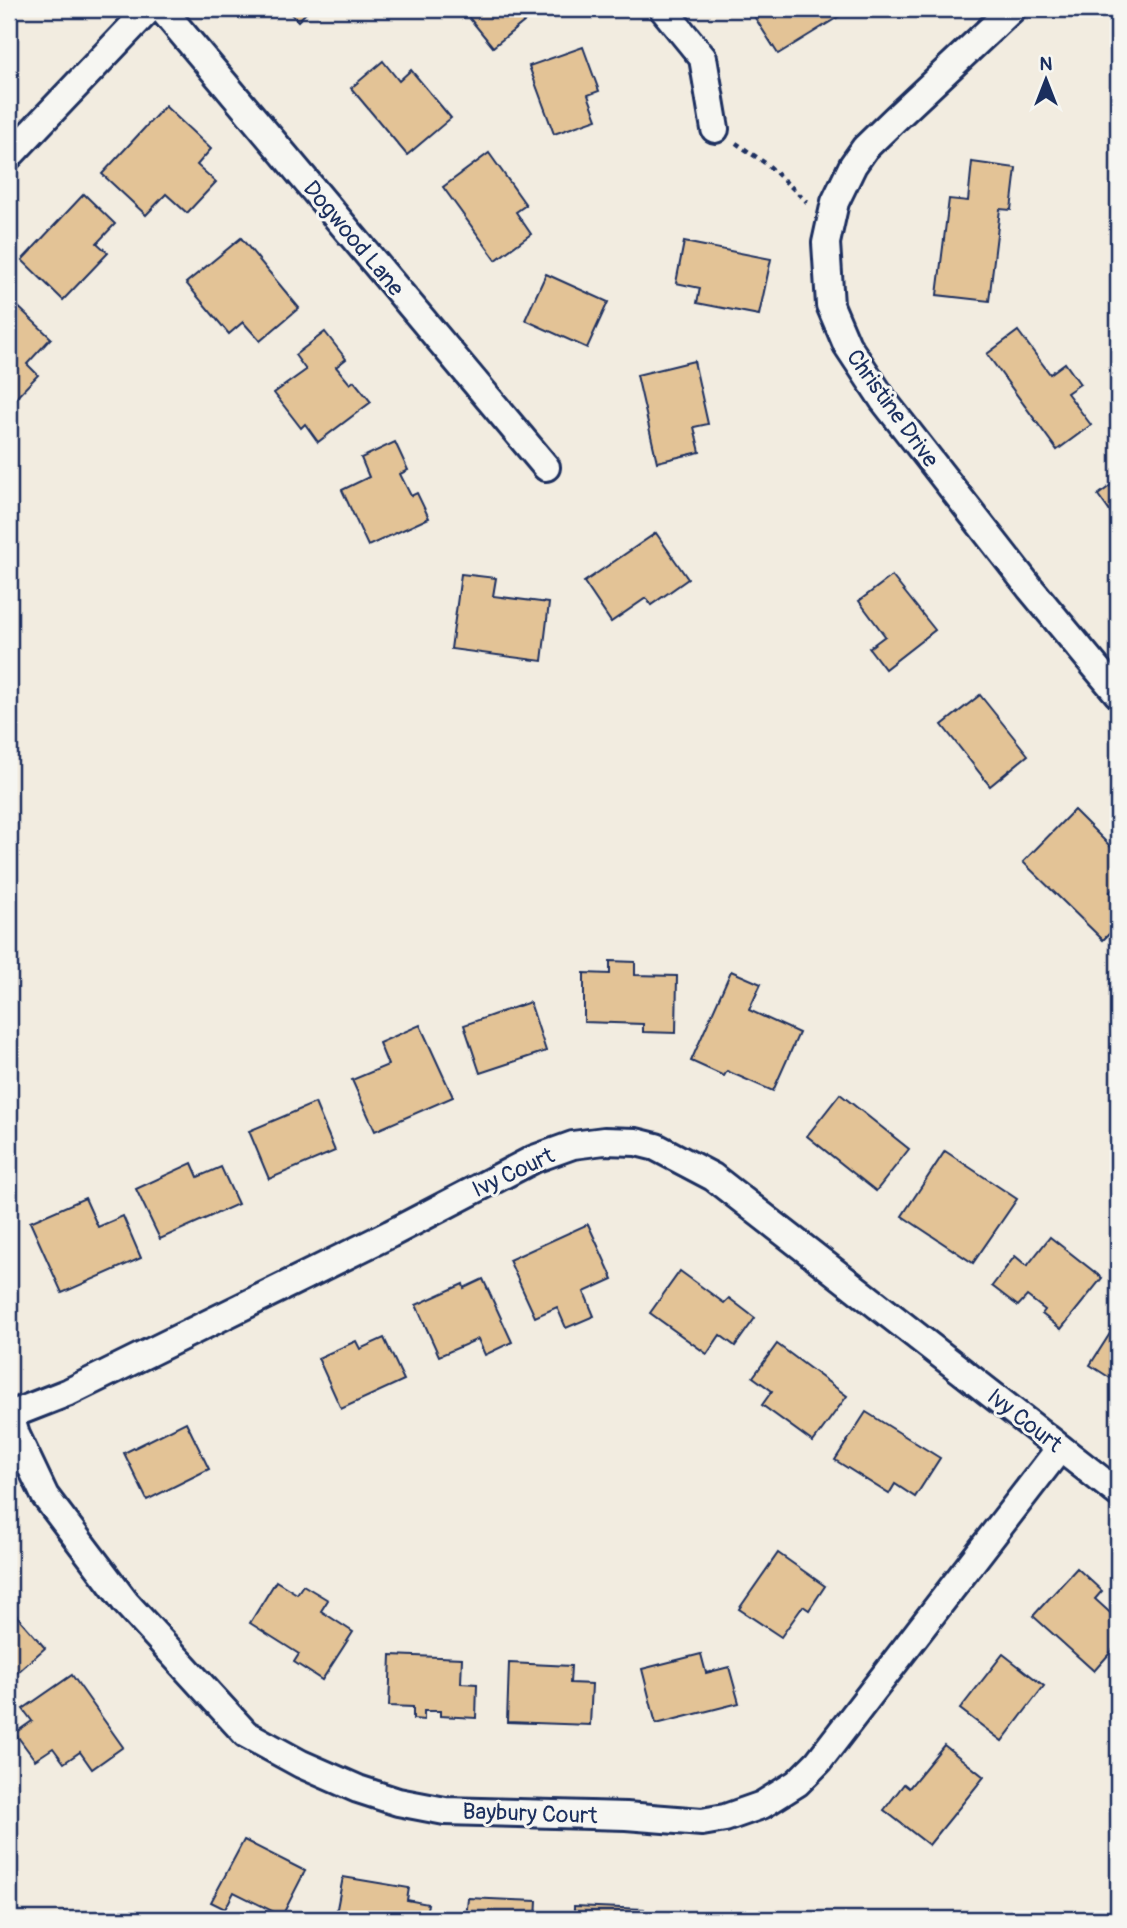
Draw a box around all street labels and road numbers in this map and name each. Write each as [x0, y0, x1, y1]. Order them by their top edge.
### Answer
street label: Dogwood Lane [297, 175, 411, 303]
street label: Christine Drive [840, 343, 946, 474]
street label: Ivy Court [468, 1141, 560, 1204]
street label: Ivy Court [981, 1382, 1069, 1459]
street label: Baybury Court [462, 1797, 599, 1830]

